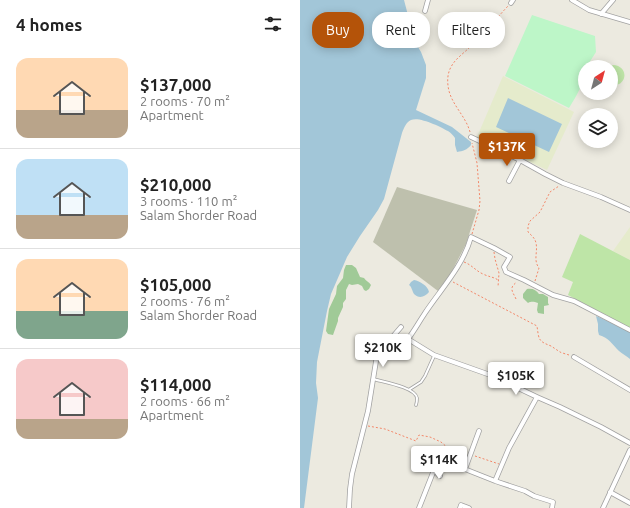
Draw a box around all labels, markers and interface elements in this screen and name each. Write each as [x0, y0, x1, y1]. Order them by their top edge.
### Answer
chip: Buy [312, 12, 364, 48]
chip: Rent [372, 12, 430, 48]
chip: Filters [438, 12, 505, 48]
icon: filters [262, 13, 284, 35]
text: 4 homes [16, 15, 82, 34]
north arrow [578, 60, 618, 100]
map controls [578, 60, 618, 148]
icon: home [48, 74, 96, 122]
text: $137,000 [140, 75, 211, 94]
text: 2 rooms · 70 m² [140, 94, 230, 108]
text: Apartment [140, 108, 204, 122]
button: layers [578, 108, 618, 148]
pin: $137K [479, 133, 535, 167]
text: $137K [488, 139, 526, 153]
icon: home [48, 175, 96, 223]
text: $210,000 [140, 175, 211, 194]
text: 3 rooms · 110 m² [140, 194, 237, 208]
text: Salam Shorder Road [140, 208, 257, 222]
icon: home [48, 275, 96, 323]
text: $105,000 [140, 275, 211, 294]
text: 2 rooms · 76 m² [140, 294, 230, 308]
text: Salam Shorder Road [140, 308, 257, 322]
pin: $210K [355, 334, 411, 368]
text: $210K [364, 340, 402, 354]
pin: $105K [488, 362, 544, 396]
text: $105K [497, 368, 535, 382]
icon: home [48, 375, 96, 423]
text: $114,000 [140, 375, 211, 394]
text: 2 rooms · 66 m² [140, 394, 230, 408]
text: Apartment [140, 408, 204, 422]
pin: $114K [411, 446, 467, 480]
text: $114K [420, 452, 458, 466]

